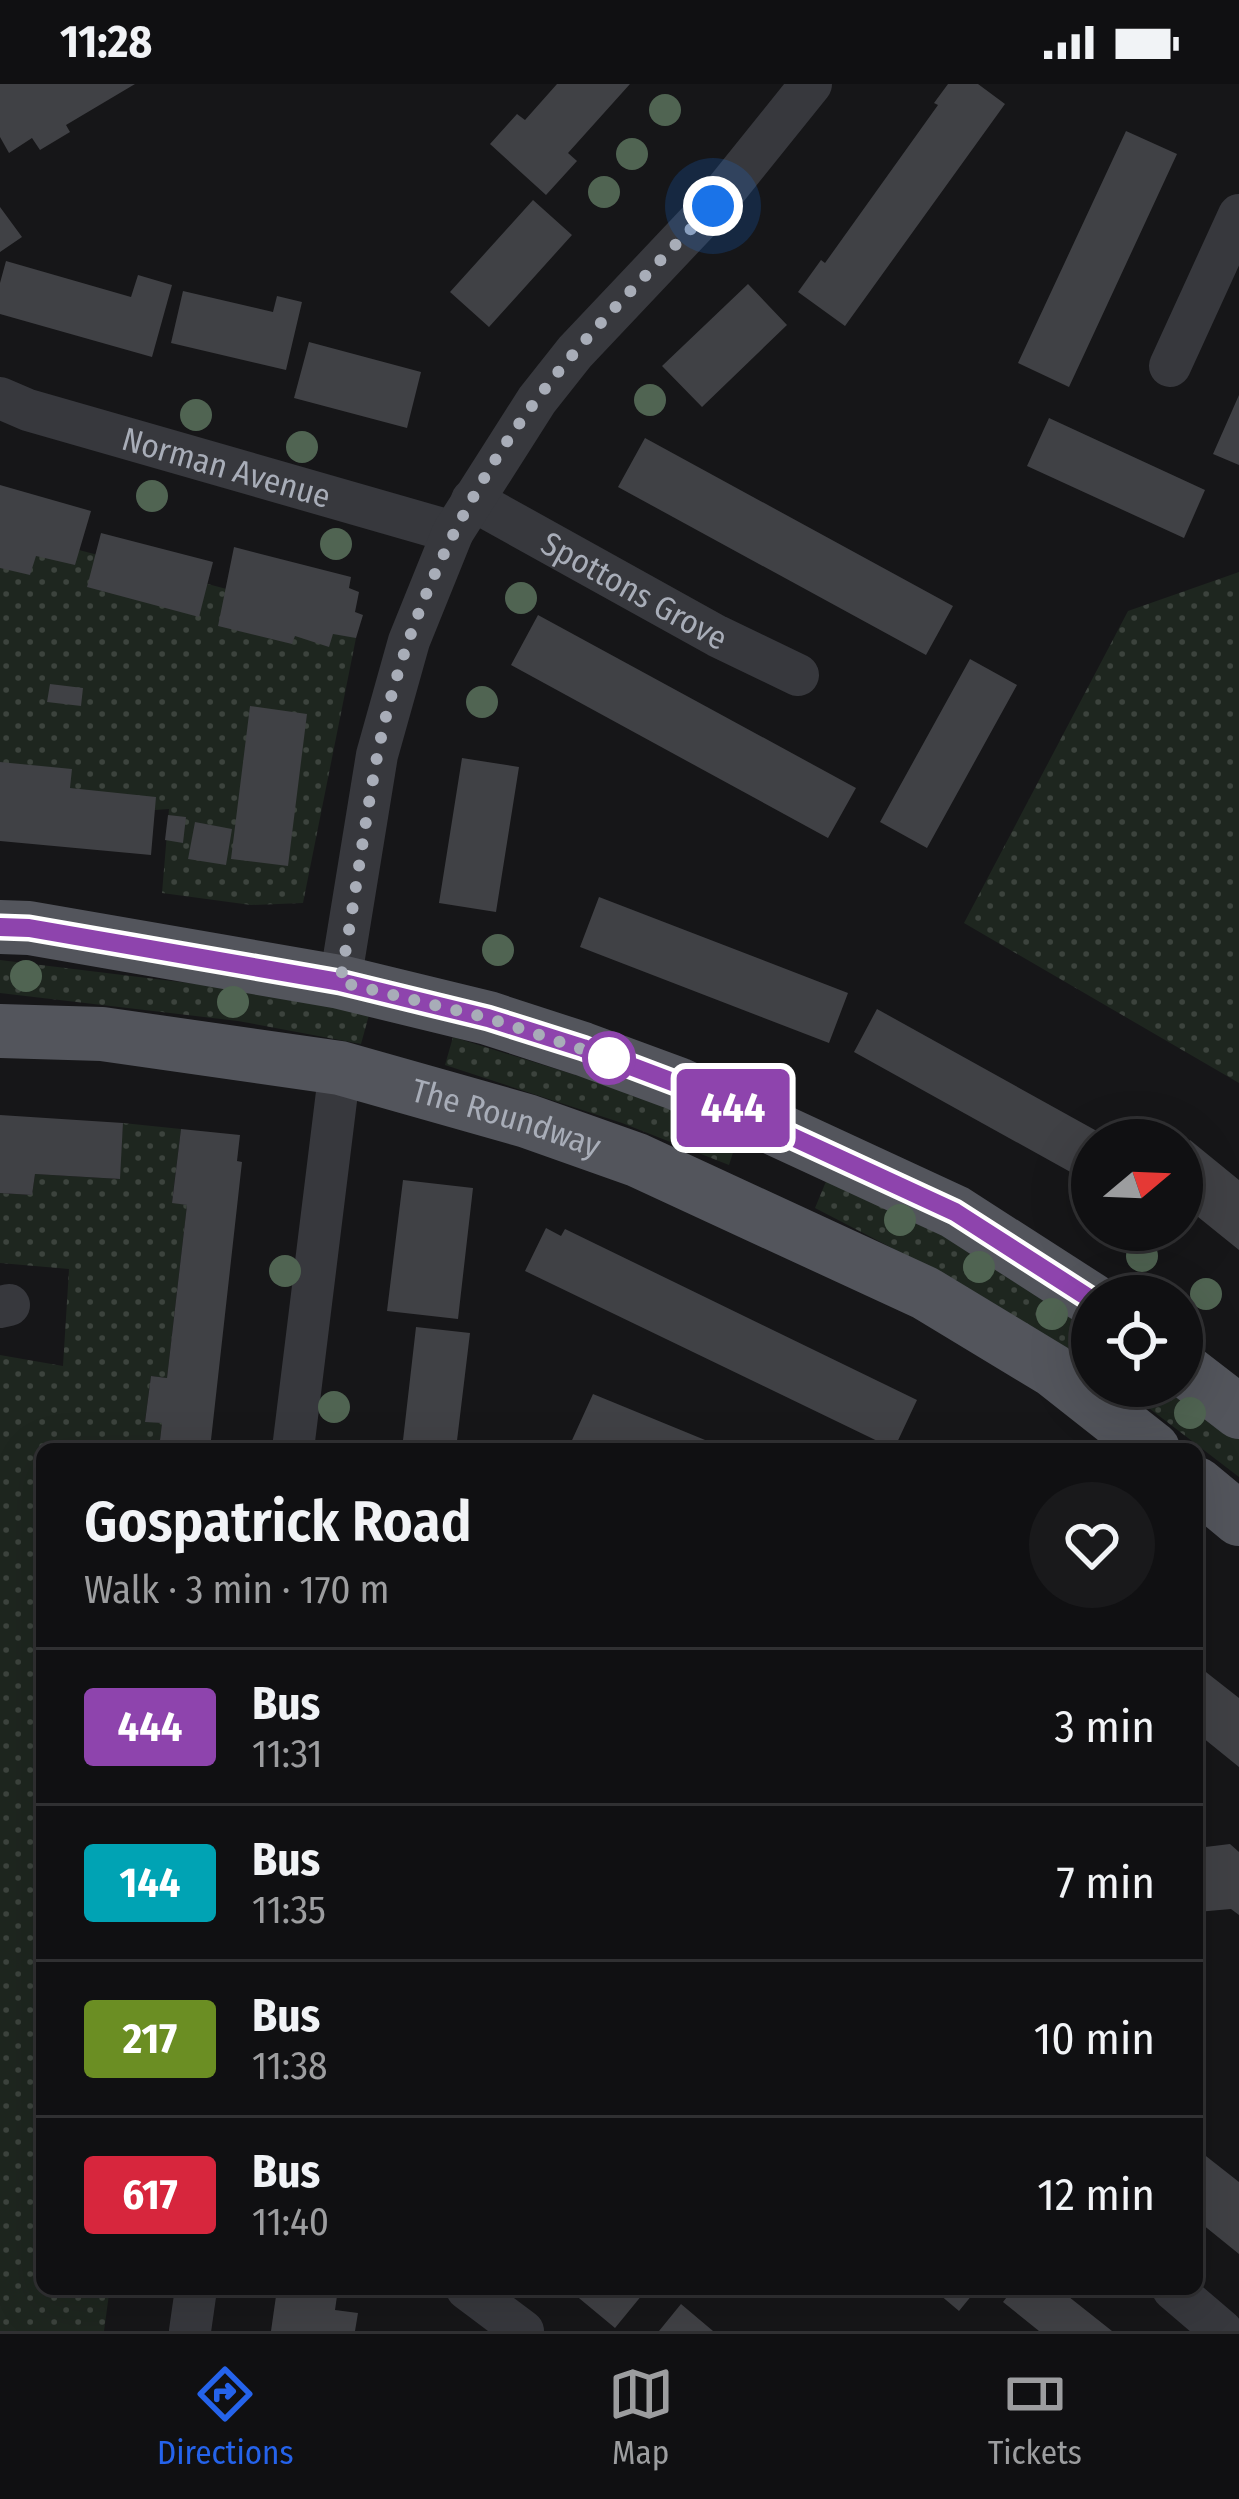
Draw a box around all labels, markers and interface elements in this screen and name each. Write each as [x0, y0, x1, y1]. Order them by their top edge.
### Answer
text: 11:28 [60, 15, 152, 69]
your location [683, 176, 743, 236]
street label: Norman Avenue [117, 419, 335, 517]
street label: Spottons Grove [534, 524, 733, 659]
unlabelled marker [584, 1033, 634, 1083]
line badge: 444 [664, 1069, 802, 1147]
street label: The Roundway [407, 1070, 606, 1167]
text: 444 [701, 1083, 765, 1133]
north arrow [1071, 1119, 1203, 1251]
map controls [1071, 1119, 1203, 1407]
button: locate [1071, 1275, 1203, 1407]
button: heart [1029, 1482, 1155, 1608]
text: Gospatrick Road [84, 1488, 472, 1556]
text: Walk · 3 min · 170 m [84, 1567, 390, 1613]
text: Bus [252, 1677, 320, 1731]
text: 3 min [1054, 1700, 1155, 1754]
text: 444 [118, 1702, 182, 1752]
text: 11:31 [252, 1731, 322, 1777]
text: Bus [252, 1833, 320, 1887]
text: 7 min [1057, 1856, 1155, 1910]
text: 144 [120, 1858, 180, 1908]
text: 11:35 [252, 1887, 326, 1933]
text: Bus [252, 1989, 320, 2043]
text: 10 min [1034, 2012, 1155, 2066]
text: 217 [123, 2014, 177, 2064]
text: 11:38 [252, 2043, 328, 2089]
text: Bus [252, 2145, 320, 2199]
text: 12 min [1037, 2168, 1155, 2222]
text: 617 [122, 2170, 178, 2220]
text: 11:40 [252, 2199, 329, 2245]
tab: Directions [157, 2361, 294, 2473]
tab: Map [608, 2361, 674, 2473]
tab: Tickets [988, 2361, 1082, 2473]

